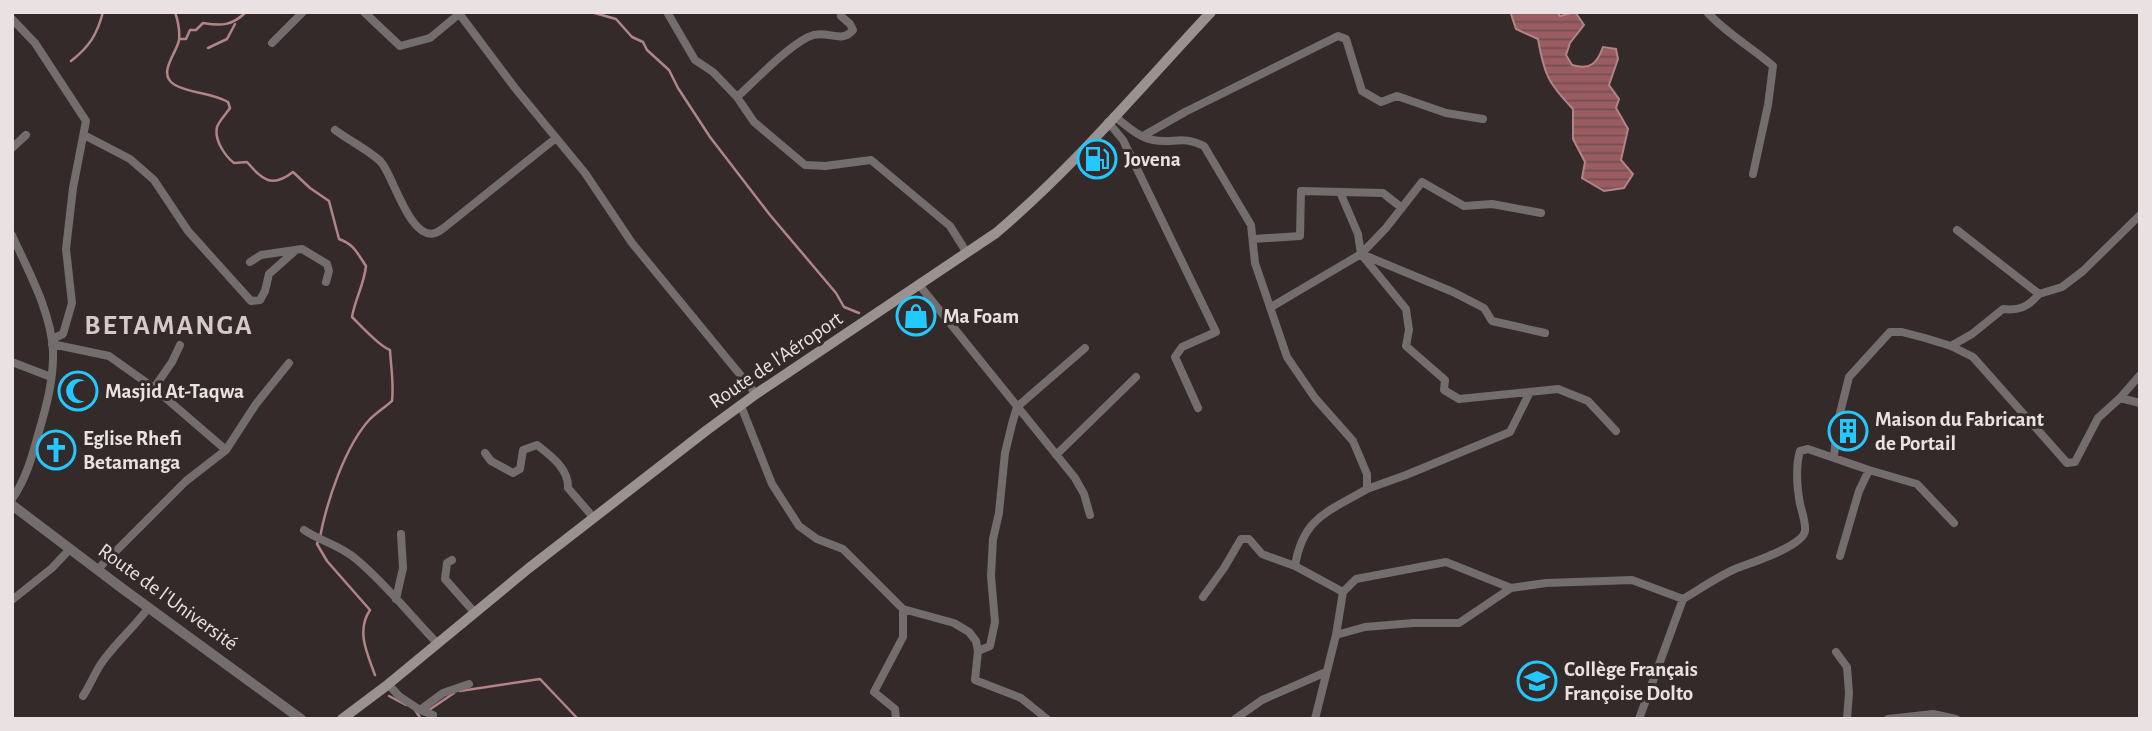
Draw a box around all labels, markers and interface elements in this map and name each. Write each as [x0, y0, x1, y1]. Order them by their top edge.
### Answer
fuel station icon: Jovena [1076, 138, 1118, 180]
place label: Jovena [1124, 149, 1181, 170]
shop icon: Ma Foam [895, 295, 937, 337]
place label: Ma Foam [943, 306, 1019, 327]
street label: Route de l'Aéroport [706, 308, 847, 412]
district label: BETAMANGA [84, 312, 254, 340]
mosque icon: Masjid At-Taqwa [57, 370, 99, 412]
place label: Masjid At-Taqwa [105, 381, 244, 402]
place label: Maison du Fabricant de Portail [1875, 409, 2044, 454]
building icon: Maison du Fabricant de Portail [1827, 410, 1869, 452]
place label: Eglise Rhefi Betamanga [83, 428, 182, 473]
church icon: Eglise Rhefi Betamanga [35, 429, 77, 471]
street label: Route de l'Université [94, 539, 242, 655]
place label: Collège Français Françoise Dolto [1564, 659, 1698, 704]
school or university icon: Collège Français Françoise Dolto [1516, 660, 1558, 702]

